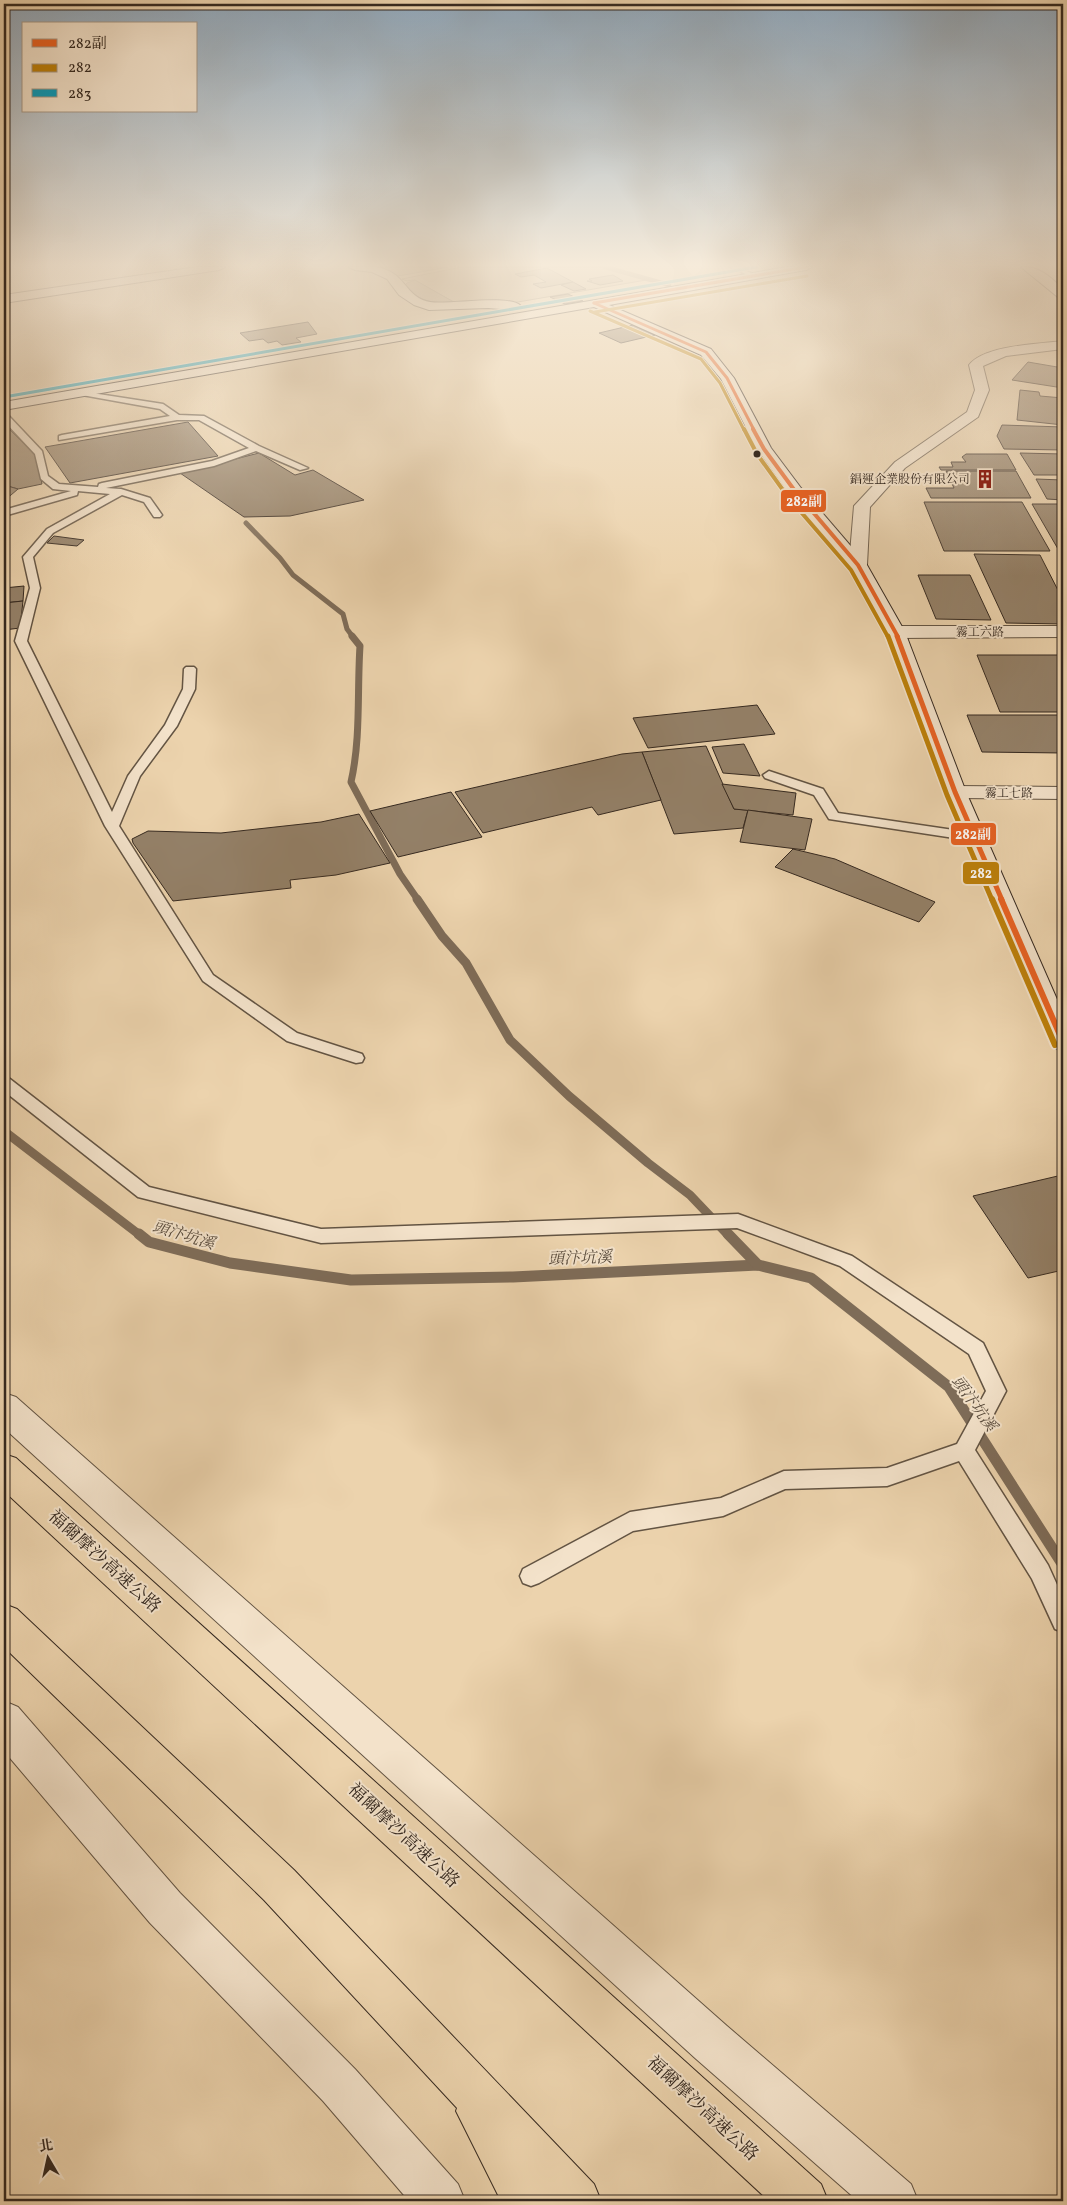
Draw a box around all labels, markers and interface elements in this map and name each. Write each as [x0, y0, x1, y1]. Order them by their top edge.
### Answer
legend [22, 22, 198, 112]
text: 282副 [68, 34, 107, 55]
text: 282 [68, 58, 92, 79]
text: 283 [68, 84, 91, 105]
unlabelled marker [752, 449, 762, 459]
building icon: 錩運企業股份有限公司 [974, 468, 996, 490]
place label: 錩運企業股份有限公司 [850, 472, 970, 488]
line badge: 282副 [780, 489, 827, 513]
text: 282副 [786, 493, 822, 512]
street label: 霧工六路 [956, 625, 1004, 641]
street label: 霧工七路 [985, 786, 1033, 802]
line badge: 282副 [950, 822, 997, 846]
text: 282副 [955, 826, 991, 845]
line badge: 282 [962, 861, 1000, 885]
text: 282 [970, 865, 992, 884]
water label: 頭汴坑溪 [150, 1216, 219, 1256]
water label: 頭汴坑溪 [548, 1247, 614, 1271]
water label: 頭汴坑溪 [946, 1372, 1002, 1438]
street label: 福爾摩沙高速公路 [42, 1505, 166, 1620]
street label: 福爾摩沙高速公路 [342, 1778, 464, 1894]
street label: 福爾摩沙高速公路 [641, 2051, 763, 2167]
north arrow [22, 2132, 72, 2182]
text: 北 [38, 2136, 55, 2157]

